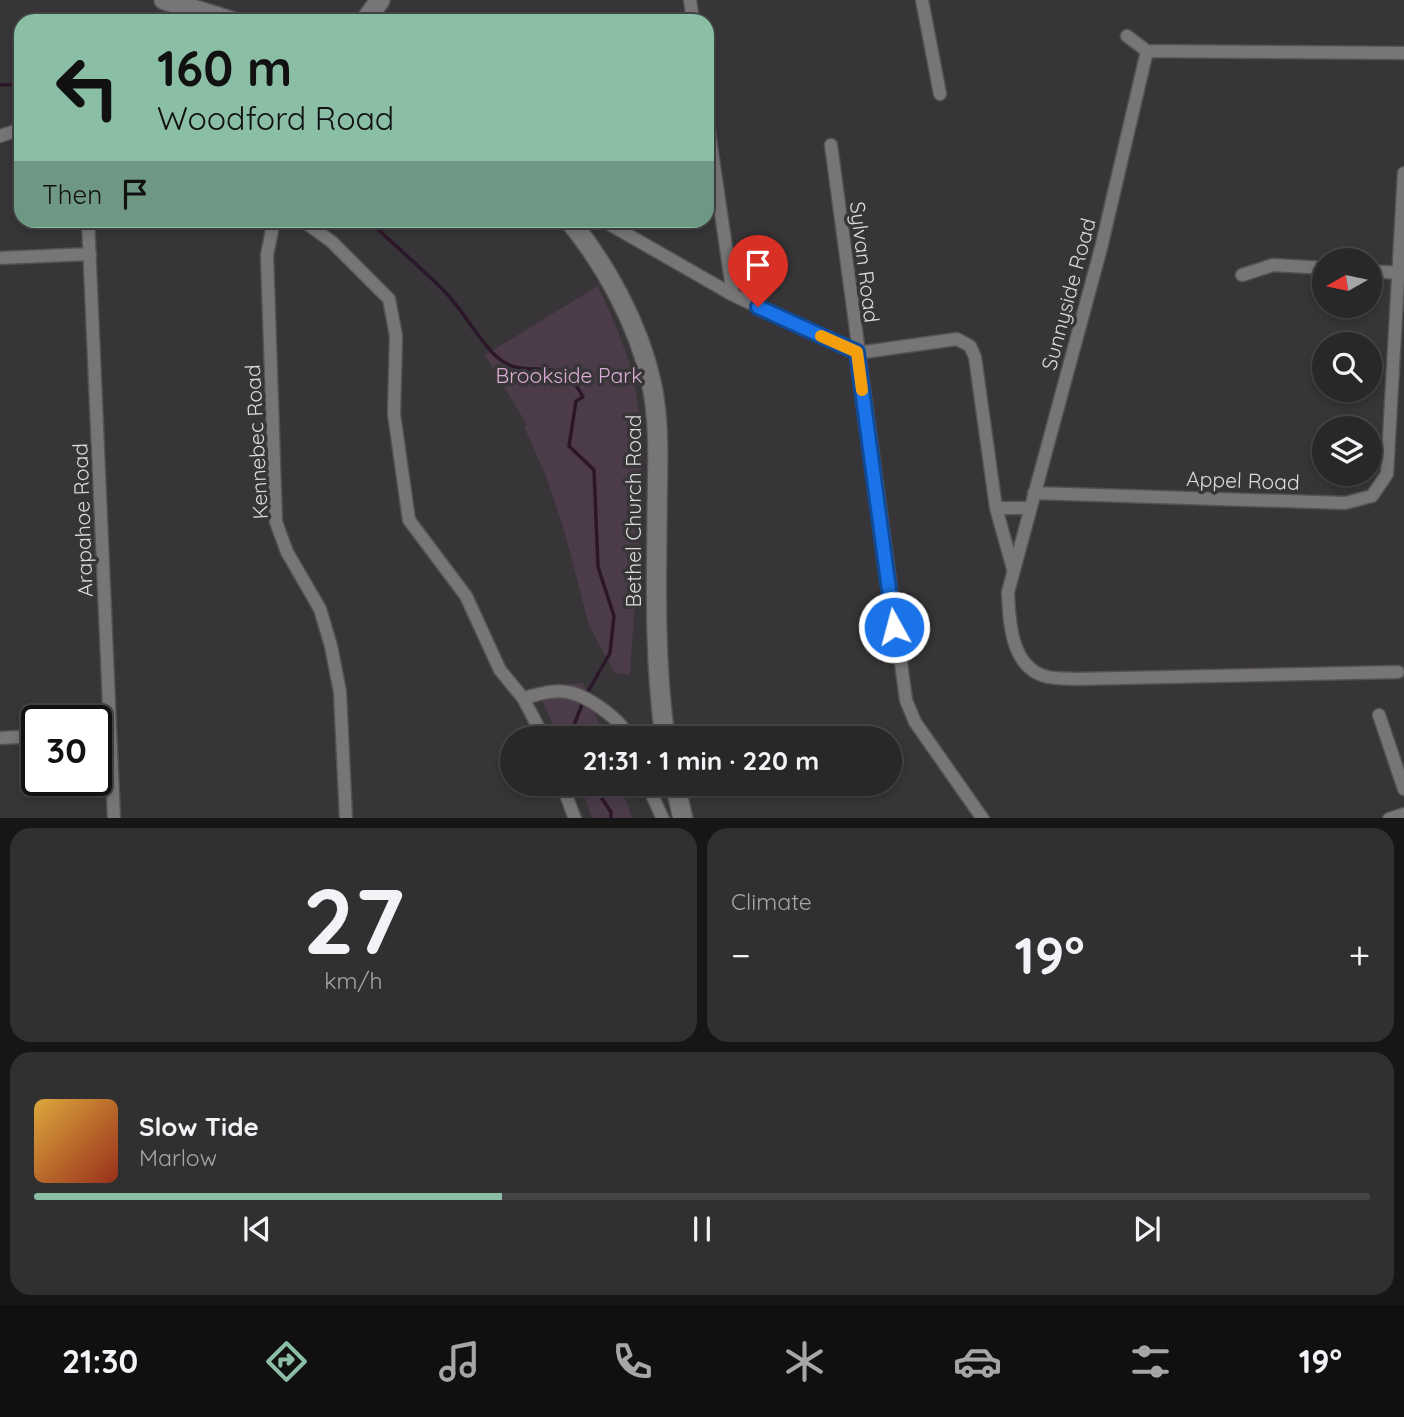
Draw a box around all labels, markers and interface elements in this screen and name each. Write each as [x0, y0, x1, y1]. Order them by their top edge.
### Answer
text: 160 m [157, 37, 292, 98]
icon: left [42, 42, 133, 133]
text: Woodford Road [157, 98, 394, 138]
icon: arrive [116, 175, 154, 213]
text: Then [42, 178, 102, 211]
street label: Sylvan Road [845, 200, 885, 324]
street label: Sunnyside Road [1035, 215, 1101, 373]
pin [728, 235, 788, 307]
icon: arrive [739, 246, 777, 284]
north arrow [1312, 248, 1382, 318]
map controls [1312, 248, 1382, 486]
button: search [1312, 332, 1382, 402]
park label: Brookside Park [496, 362, 642, 388]
street label: Kennebec Road [239, 364, 273, 520]
street label: Bethel Church Road [620, 415, 646, 607]
button: layers [1312, 416, 1382, 486]
street label: Arapahoe Road [66, 443, 98, 597]
street label: Appel Road [1186, 465, 1300, 495]
position arrow [857, 590, 931, 664]
speed limit sign: 30 [21, 705, 112, 796]
text: 21:31 · 1 min · 220 m [583, 744, 819, 777]
text: 27 [303, 863, 404, 977]
text: Climate [731, 887, 812, 916]
text: 19° [1015, 922, 1085, 987]
text: − [731, 931, 751, 979]
text: + [1349, 931, 1370, 979]
text: km/h [324, 966, 383, 995]
text: Slow Tide [139, 1110, 259, 1143]
text: Marlow [139, 1143, 217, 1172]
icon: previous [238, 1210, 276, 1248]
icon: pause [683, 1210, 721, 1248]
icon: next [1128, 1210, 1166, 1248]
icon: directions [262, 1337, 311, 1386]
icon: music [435, 1337, 484, 1386]
icon: phone [608, 1337, 657, 1386]
icon: climate [780, 1337, 829, 1386]
icon: car [953, 1337, 1002, 1386]
icon: filters [1126, 1337, 1175, 1386]
text: 21:30 [62, 1341, 138, 1381]
text: 19° [1299, 1341, 1342, 1381]

